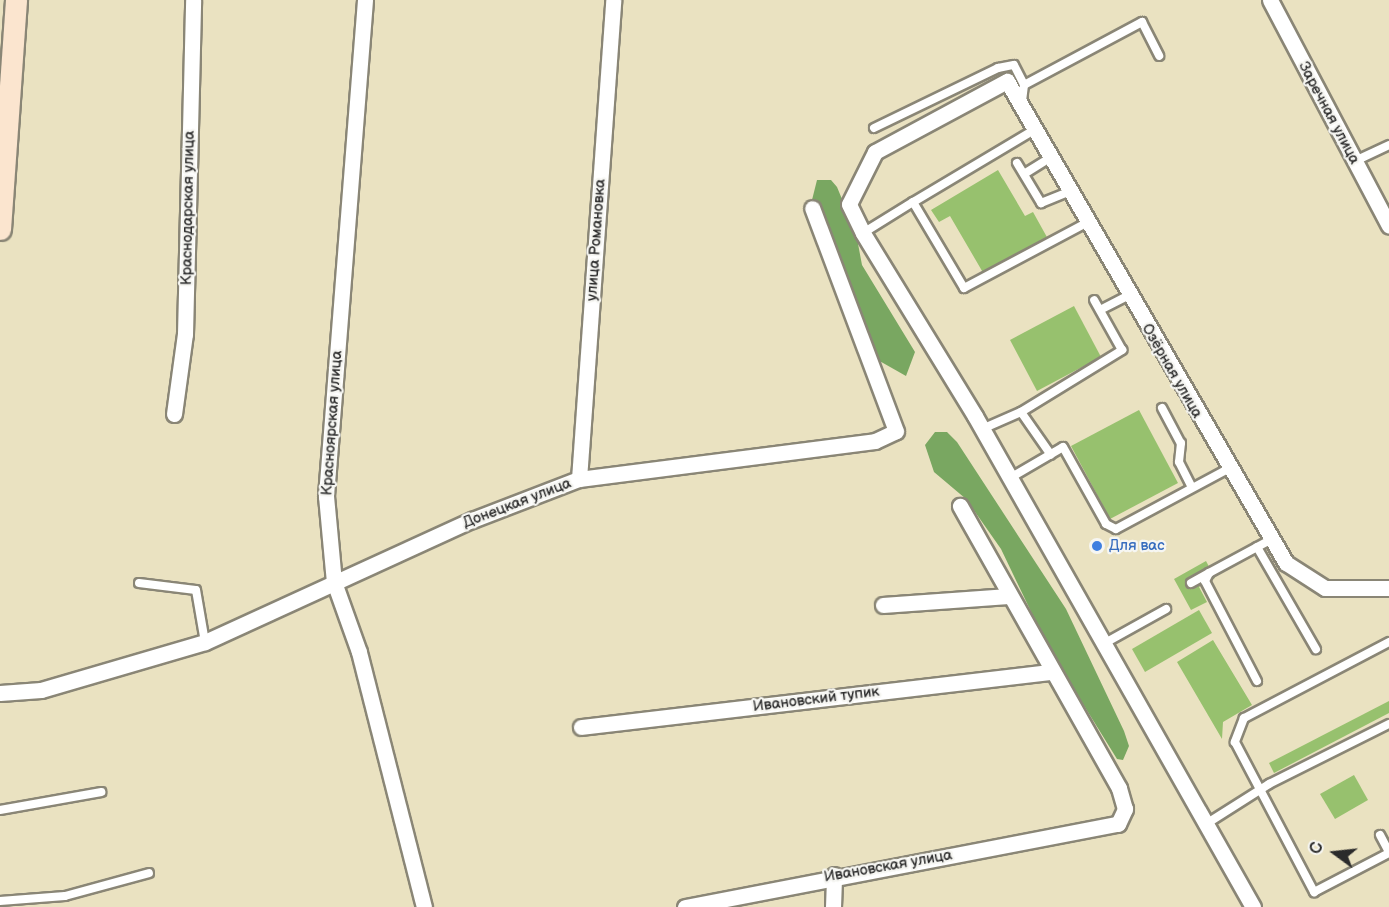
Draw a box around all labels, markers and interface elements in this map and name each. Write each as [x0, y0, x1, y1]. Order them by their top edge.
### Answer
street label: Заречная улица [1294, 59, 1364, 167]
street label: Краснодарская улица [178, 131, 198, 285]
street label: улица Романовка [583, 178, 609, 302]
street label: Озёрная улица [1138, 321, 1206, 421]
street label: Красноярская улица [318, 350, 346, 496]
street label: Донецкая улица [460, 474, 574, 532]
place label: Для вас [1109, 537, 1165, 555]
marker: Для вас [1090, 539, 1104, 553]
street label: Ивановский тупик [752, 682, 880, 716]
north arrow [1305, 823, 1365, 883]
text: С [1307, 840, 1328, 856]
street label: Ивановская улица [823, 846, 953, 886]

